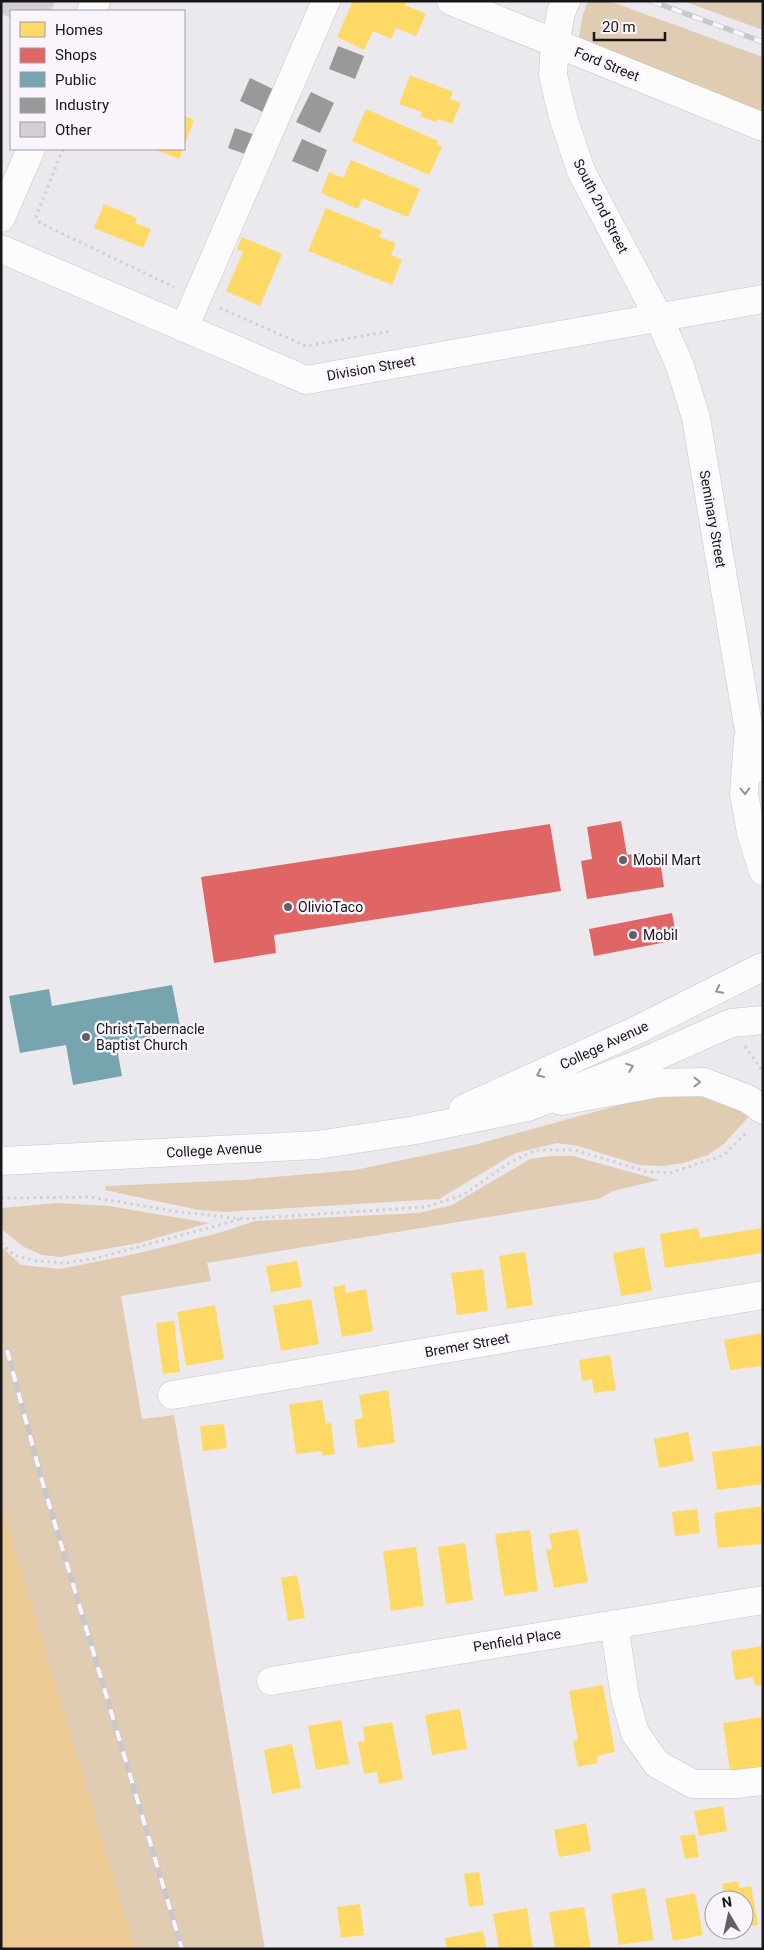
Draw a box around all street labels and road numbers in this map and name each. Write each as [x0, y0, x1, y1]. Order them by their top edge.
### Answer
street label: Ford Street [572, 44, 642, 84]
street label: South 2nd Street [570, 156, 632, 256]
street label: Division Street [326, 352, 417, 384]
street label: Seminary Street [697, 469, 730, 569]
street label: College Avenue [557, 1017, 651, 1073]
street label: College Avenue [166, 1140, 262, 1160]
street label: Bremer Street [423, 1330, 511, 1360]
street label: Penfield Place [472, 1625, 562, 1655]

